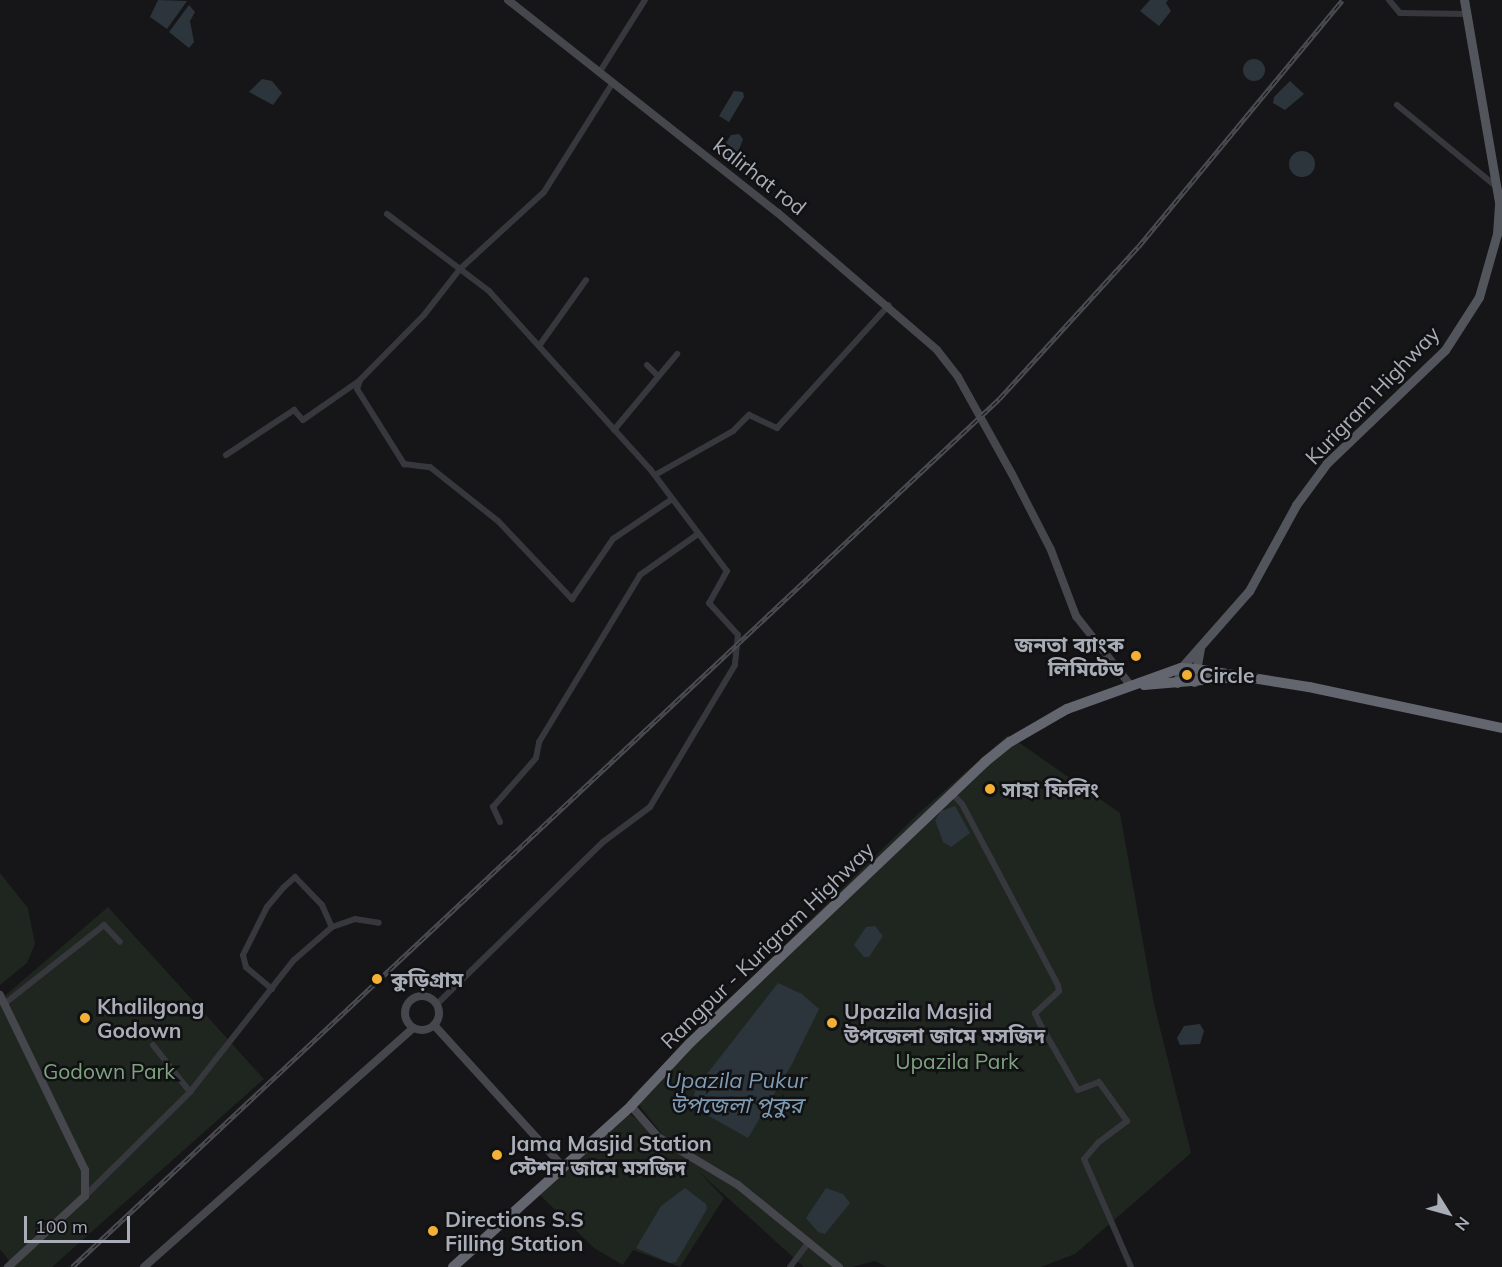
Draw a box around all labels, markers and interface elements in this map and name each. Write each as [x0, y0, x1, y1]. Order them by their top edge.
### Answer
street label: kalirhat rod [709, 132, 811, 220]
street label: Kurigram Highway [1300, 321, 1444, 469]
place label: জনতা ব্যাংক লিমিটেড [1015, 631, 1124, 681]
marker: জনতা ব্যাংক লিমিটেড [1129, 649, 1143, 663]
place label: Circle [1199, 662, 1255, 688]
marker: Circle [1180, 668, 1194, 682]
place label: সাহা ফিলিং [1002, 776, 1099, 802]
marker: সাহা ফিলিং [983, 782, 997, 796]
street label: Rangpur - Kurigram Highway [655, 836, 879, 1054]
place label: কুড়িগ্রাম [391, 966, 463, 992]
marker: কুড়িগ্রাম [368, 970, 386, 988]
place label: Khalilgong Godown [97, 993, 204, 1043]
place label: Upazila Masjid উপজেলা জামে মসজিদ [844, 998, 1045, 1048]
marker: Khalilgong Godown [78, 1011, 92, 1025]
marker: Upazila Masjid উপজেলা জামে মসজিদ [825, 1016, 839, 1030]
park label: Upazila Park [895, 1048, 1019, 1074]
park label: Godown Park [43, 1058, 175, 1084]
water label: Upazila Pukur উপজেলা পুকুর [665, 1067, 807, 1118]
place label: Jama Masjid Station স্টেশন জামে মসজিদ [509, 1130, 712, 1180]
marker: Jama Masjid Station স্টেশন জামে মসজিদ [490, 1148, 504, 1162]
north arrow [1418, 1183, 1478, 1243]
scale bar [27, 1204, 134, 1242]
place label: Directions S.S Filling Station [445, 1206, 584, 1256]
text: N [1451, 1213, 1474, 1235]
text: 100 m [35, 1215, 88, 1238]
marker: Directions S.S Filling Station [426, 1224, 440, 1238]

